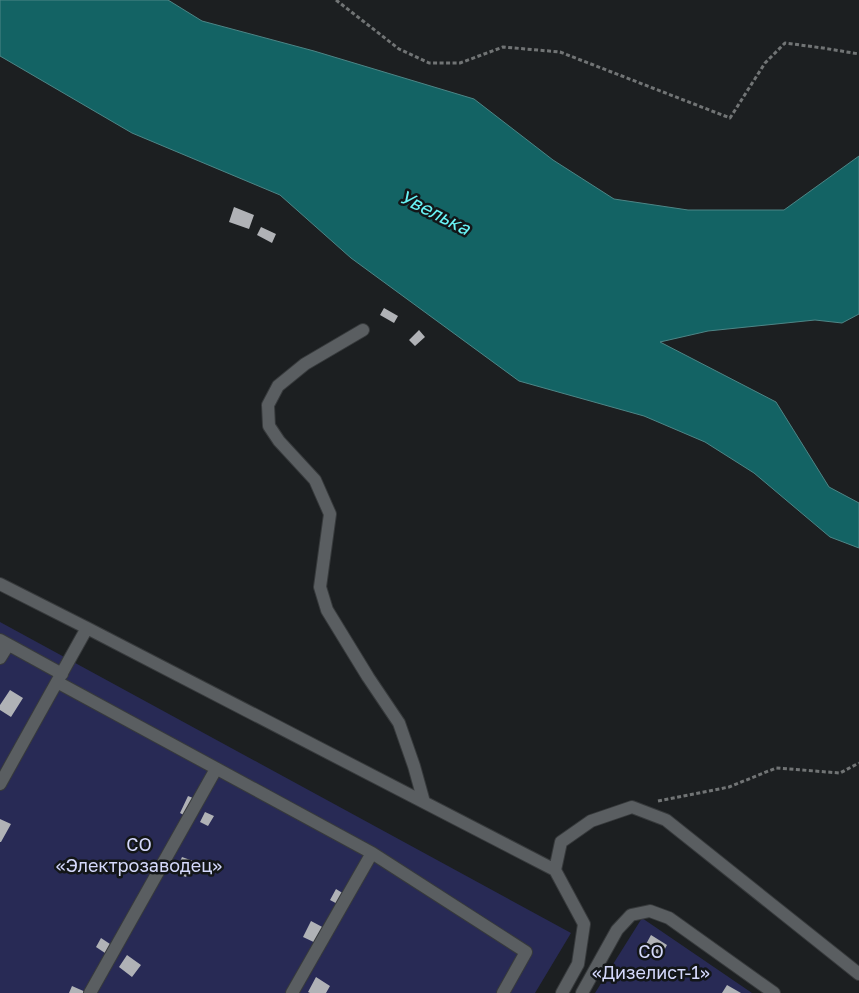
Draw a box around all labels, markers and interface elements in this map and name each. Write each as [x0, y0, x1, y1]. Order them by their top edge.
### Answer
water label: Увелька [396, 184, 475, 240]
park label: СО «Электрозаводец» [56, 833, 222, 876]
park label: СО «Дизелист-1» [592, 940, 710, 983]

